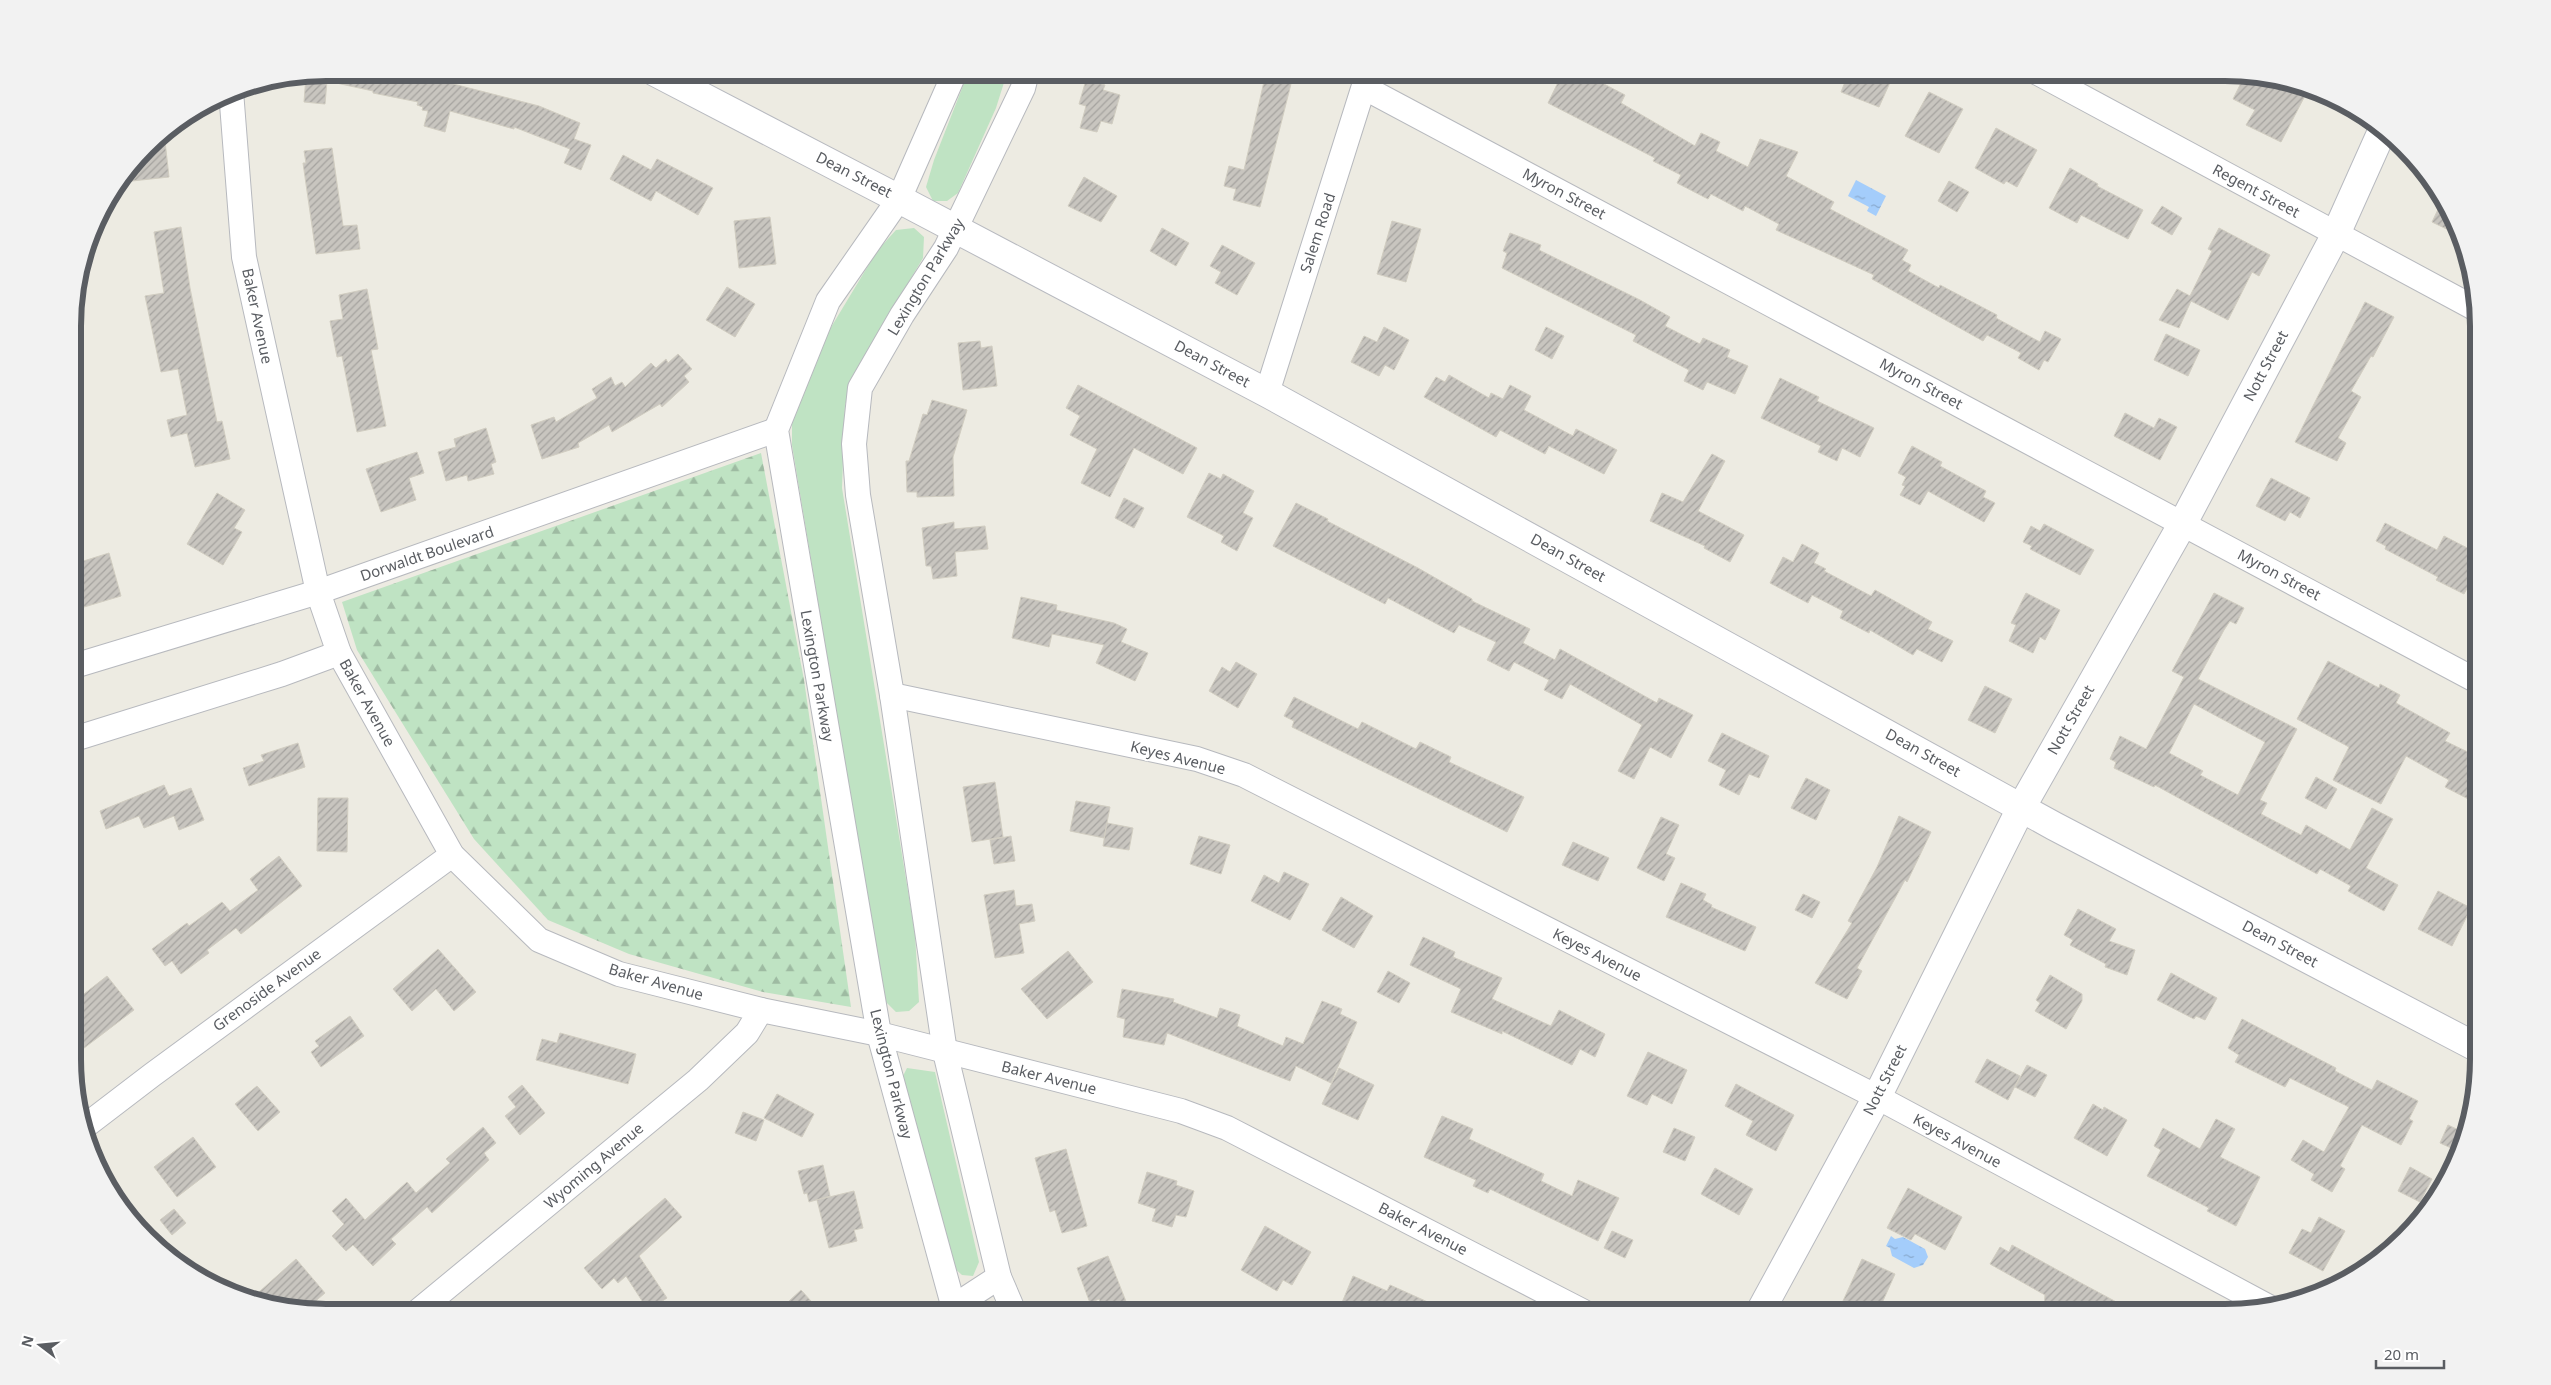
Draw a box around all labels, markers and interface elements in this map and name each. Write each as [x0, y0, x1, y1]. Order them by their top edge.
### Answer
street label: Dean Street [813, 146, 896, 202]
street label: Regent Street [2209, 159, 2304, 222]
street label: Myron Street [1519, 163, 1610, 224]
street label: Salem Road [1295, 190, 1339, 275]
street label: Lexington Parkway [882, 214, 968, 339]
street label: Baker Avenue [238, 266, 278, 366]
street label: Nott Street [2238, 326, 2292, 404]
street label: Dean Street [1171, 335, 1254, 392]
street label: Myron Street [1876, 353, 1967, 414]
street label: Dorwaldt Boulevard [357, 521, 496, 585]
street label: Dean Street [1527, 528, 1610, 586]
street label: Myron Street [2234, 544, 2325, 605]
street label: Lexington Parkway [797, 608, 839, 744]
street label: Baker Avenue [336, 655, 400, 750]
street label: Nott Street [2042, 681, 2098, 758]
street label: Dean Street [1882, 723, 1965, 781]
street label: Keyes Avenue [1129, 736, 1228, 779]
street label: Dean Street [2239, 915, 2322, 972]
street label: Keyes Avenue [1550, 923, 1645, 985]
street label: Grenoside Avenue [208, 943, 324, 1035]
street label: Baker Avenue [607, 958, 706, 1004]
street label: Lexington Parkway [866, 1007, 918, 1141]
street label: Nott Street [1858, 1040, 1911, 1118]
street label: Baker Avenue [1000, 1056, 1099, 1099]
street label: Keyes Avenue [1910, 1108, 2005, 1172]
street label: Wyoming Avenue [540, 1118, 647, 1213]
street label: Baker Avenue [1376, 1197, 1471, 1259]
north arrow [15, 1320, 65, 1370]
text: N [16, 1333, 38, 1349]
scale bar [2376, 1338, 2444, 1370]
text: 20 m [2384, 1344, 2419, 1364]

